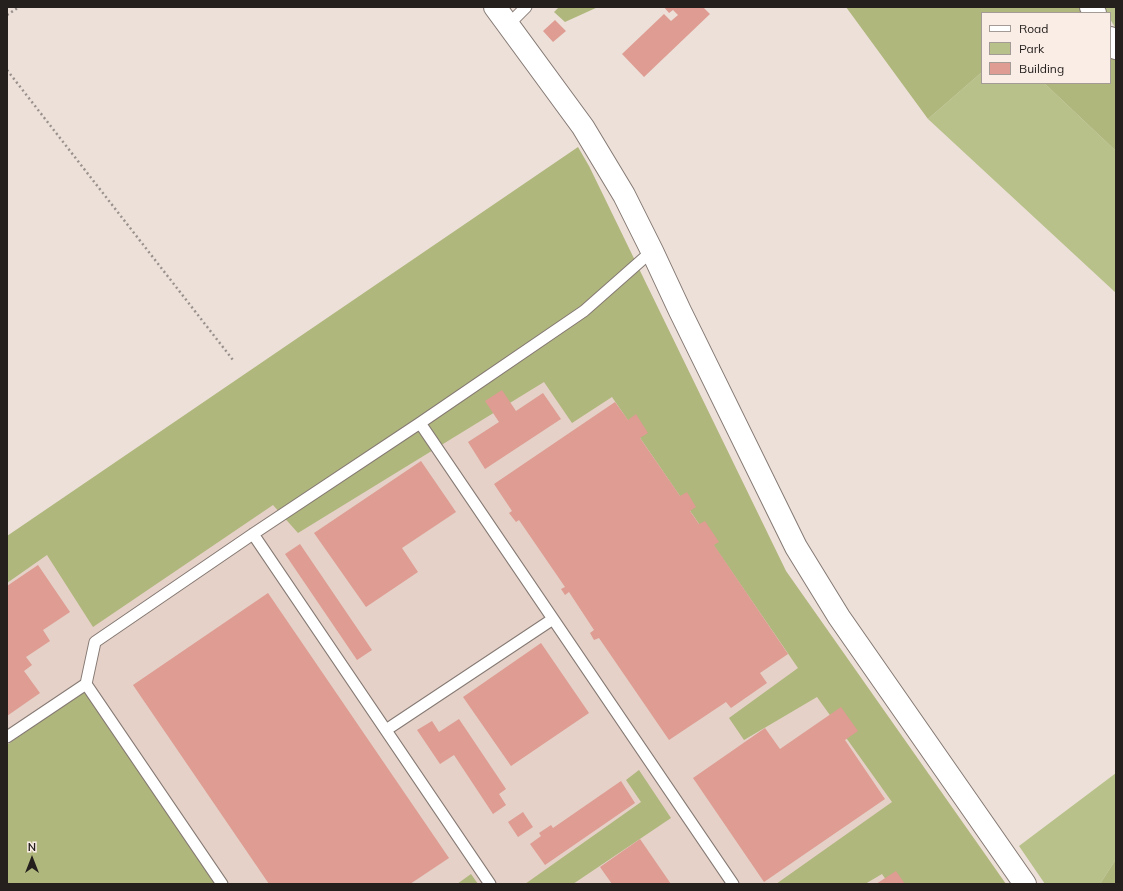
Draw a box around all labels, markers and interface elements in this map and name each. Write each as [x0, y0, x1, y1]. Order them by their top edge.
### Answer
legend [981, 12, 1111, 84]
text: Road [1019, 21, 1048, 36]
text: Park [1019, 41, 1044, 56]
text: Building [1019, 61, 1064, 76]
north arrow [12, 839, 52, 879]
text: N [28, 840, 36, 854]

